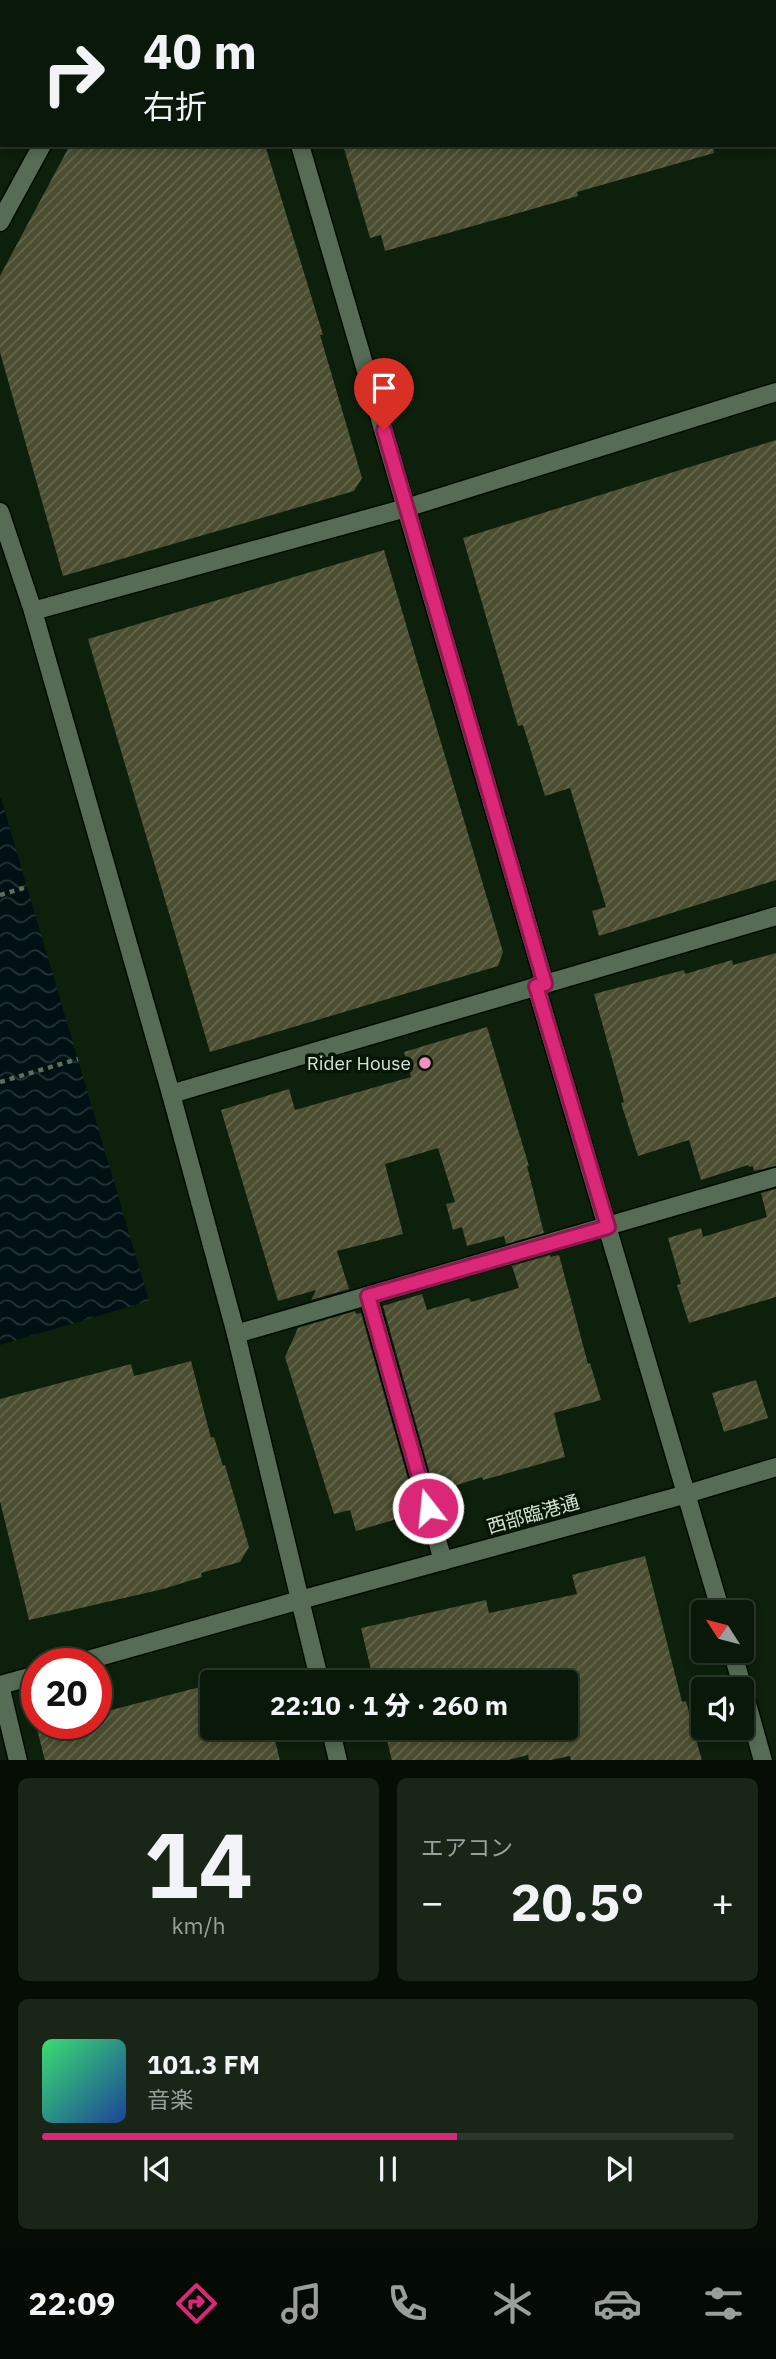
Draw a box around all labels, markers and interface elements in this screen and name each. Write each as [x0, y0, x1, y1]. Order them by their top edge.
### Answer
text: 40 m [143, 19, 257, 82]
icon: right [28, 28, 119, 119]
text: 右折 [143, 85, 207, 127]
pin [354, 358, 414, 430]
icon: arrive [365, 369, 403, 407]
place label: Rider House [307, 1051, 411, 1075]
marker: Rider House [417, 1055, 433, 1071]
position arrow [391, 1471, 465, 1545]
street label: 西部臨港通 [484, 1489, 582, 1539]
north arrow [691, 1600, 754, 1662]
map controls [691, 1600, 754, 1740]
speed limit sign: 20 [21, 1648, 112, 1739]
button: sound [691, 1677, 754, 1740]
text: 22:10 · 1 分 · 260 m [270, 1688, 508, 1722]
text: 14 [144, 1805, 253, 1923]
text: エアコン [421, 1832, 513, 1862]
text: 20.5° [510, 1868, 645, 1935]
text: − [421, 1877, 444, 1926]
text: + [711, 1877, 734, 1926]
text: km/h [171, 1910, 226, 1940]
text: 101.3 FM [147, 2047, 260, 2081]
text: 音楽 [147, 2084, 193, 2114]
icon: previous [138, 2150, 176, 2188]
icon: pause [369, 2150, 407, 2188]
icon: next [600, 2150, 638, 2188]
icon: directions [172, 2279, 221, 2328]
icon: music [277, 2279, 326, 2328]
icon: phone [383, 2279, 432, 2328]
icon: climate [488, 2279, 537, 2328]
icon: car [593, 2279, 642, 2328]
icon: filters [699, 2279, 748, 2328]
text: 22:09 [28, 2282, 116, 2324]

